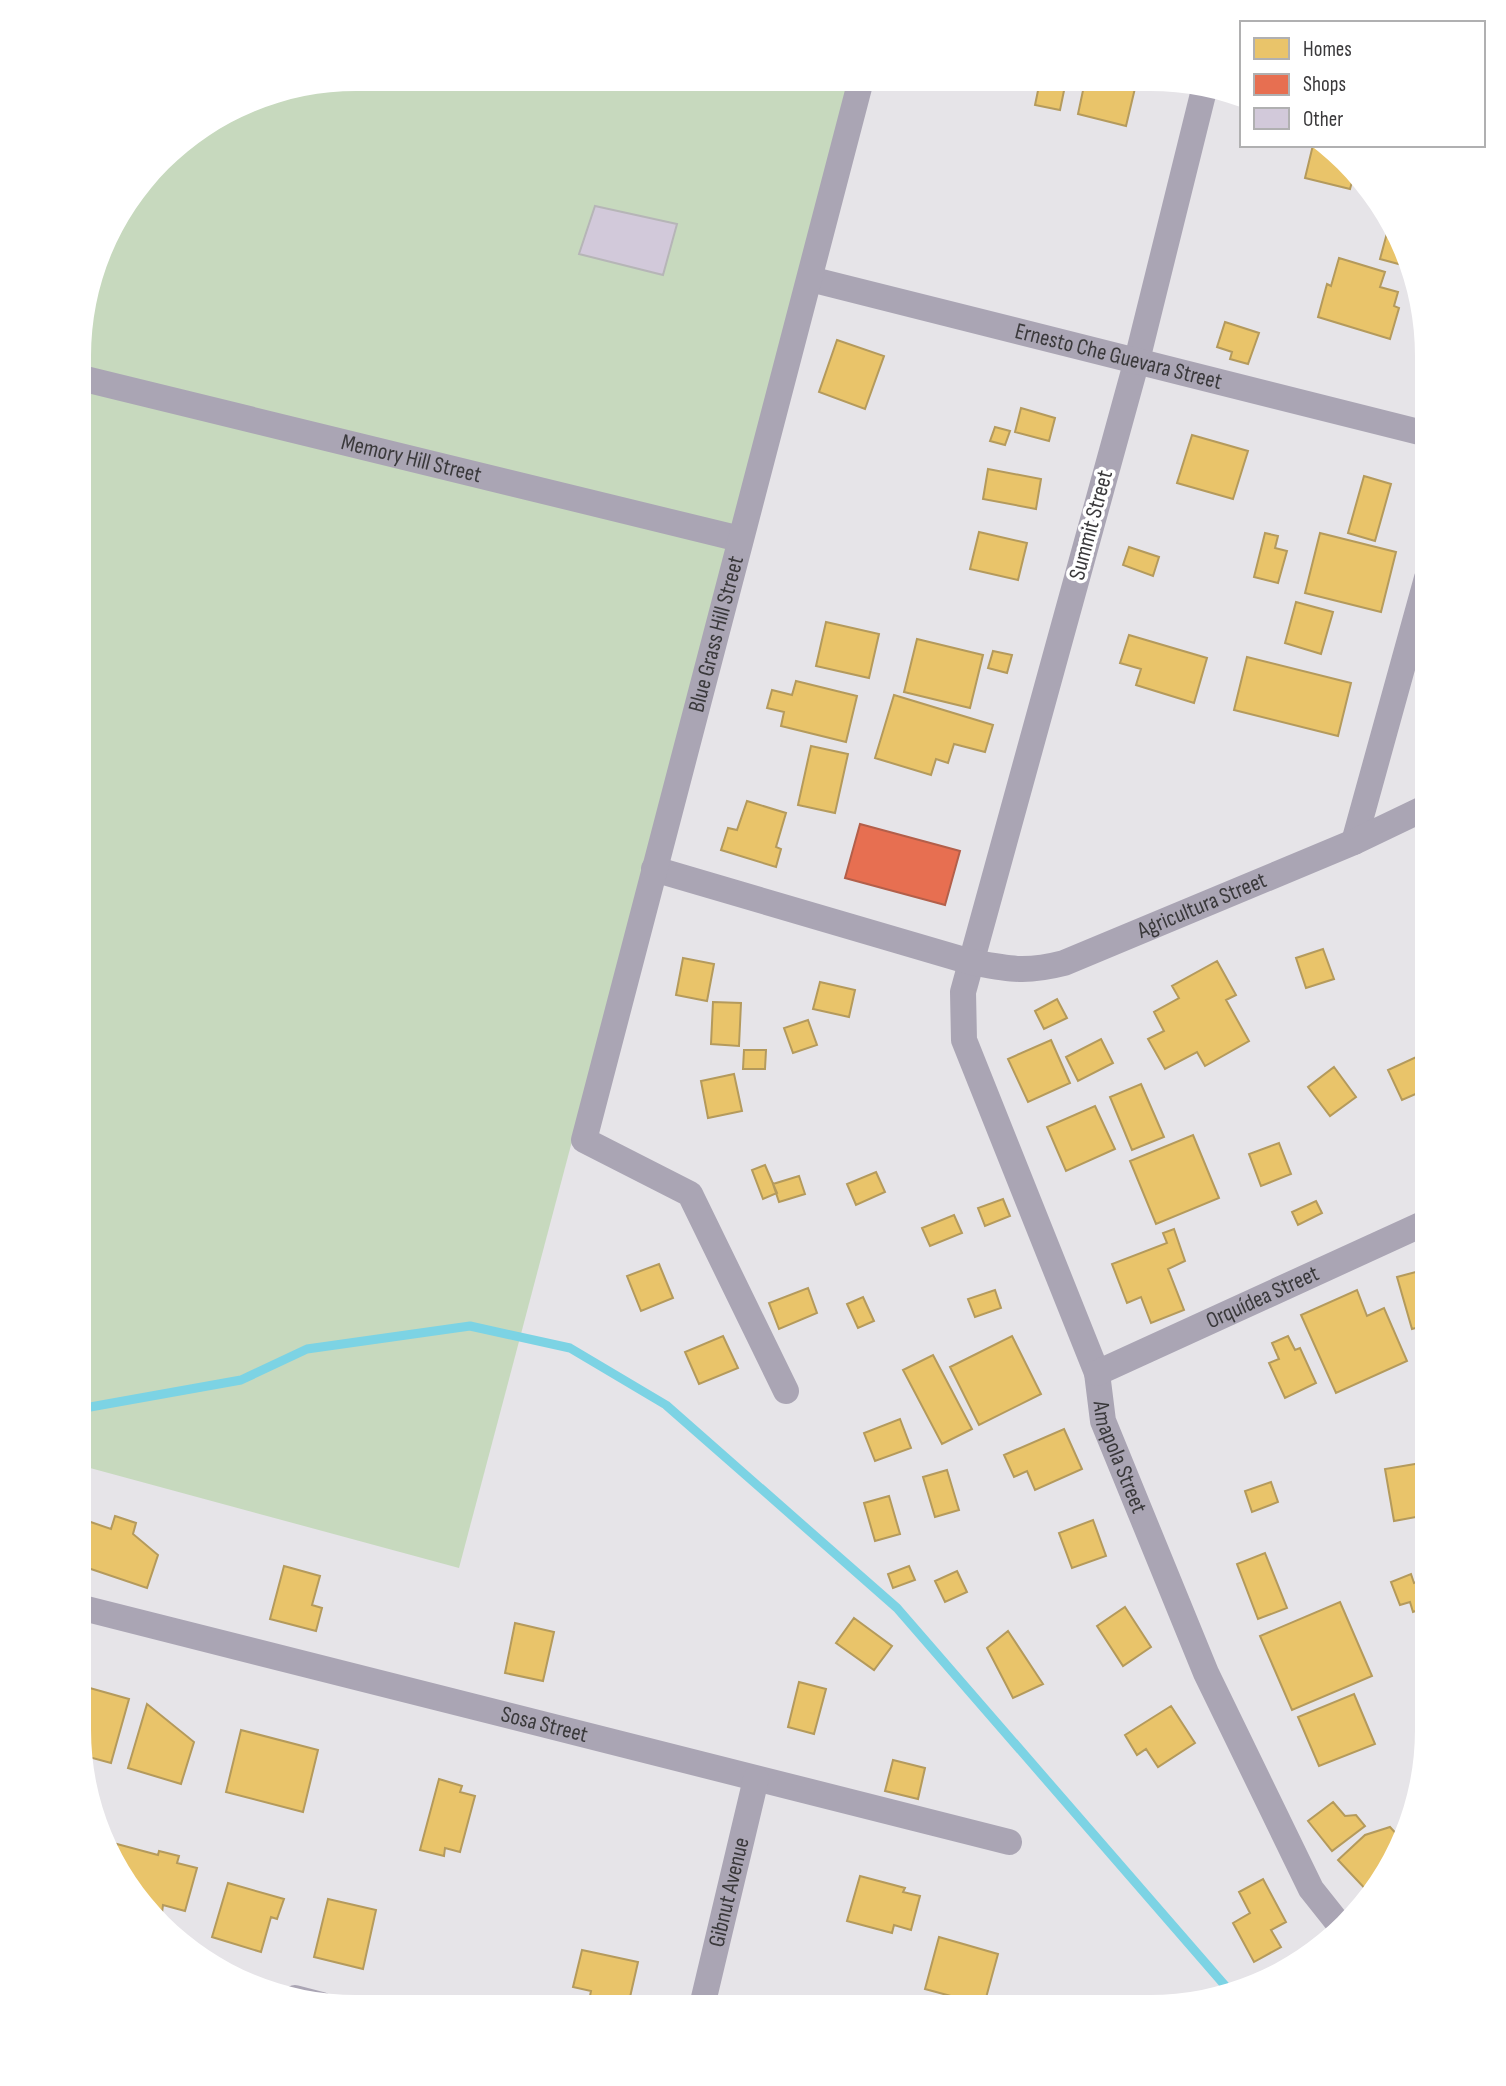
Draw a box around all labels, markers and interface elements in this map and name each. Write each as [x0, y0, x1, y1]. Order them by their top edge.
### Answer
legend [1240, 21, 1485, 147]
text: Homes [1303, 37, 1352, 62]
text: Shops [1303, 72, 1346, 97]
text: Other [1303, 107, 1343, 132]
street label: Ernesto Che Guevara Street [1012, 317, 1225, 396]
street label: Memory Hill Street [338, 428, 484, 489]
street label: Summit Street [1063, 467, 1119, 583]
street label: Blue Grass Hill Street [682, 553, 750, 715]
street label: Agricultura Street [1132, 866, 1271, 945]
street label: Orquídea Street [1202, 1259, 1323, 1335]
street label: Amapola Street [1087, 1398, 1153, 1517]
street label: Sosa Street [498, 1700, 591, 1749]
street label: Gibnut Avenue [703, 1835, 756, 1950]

